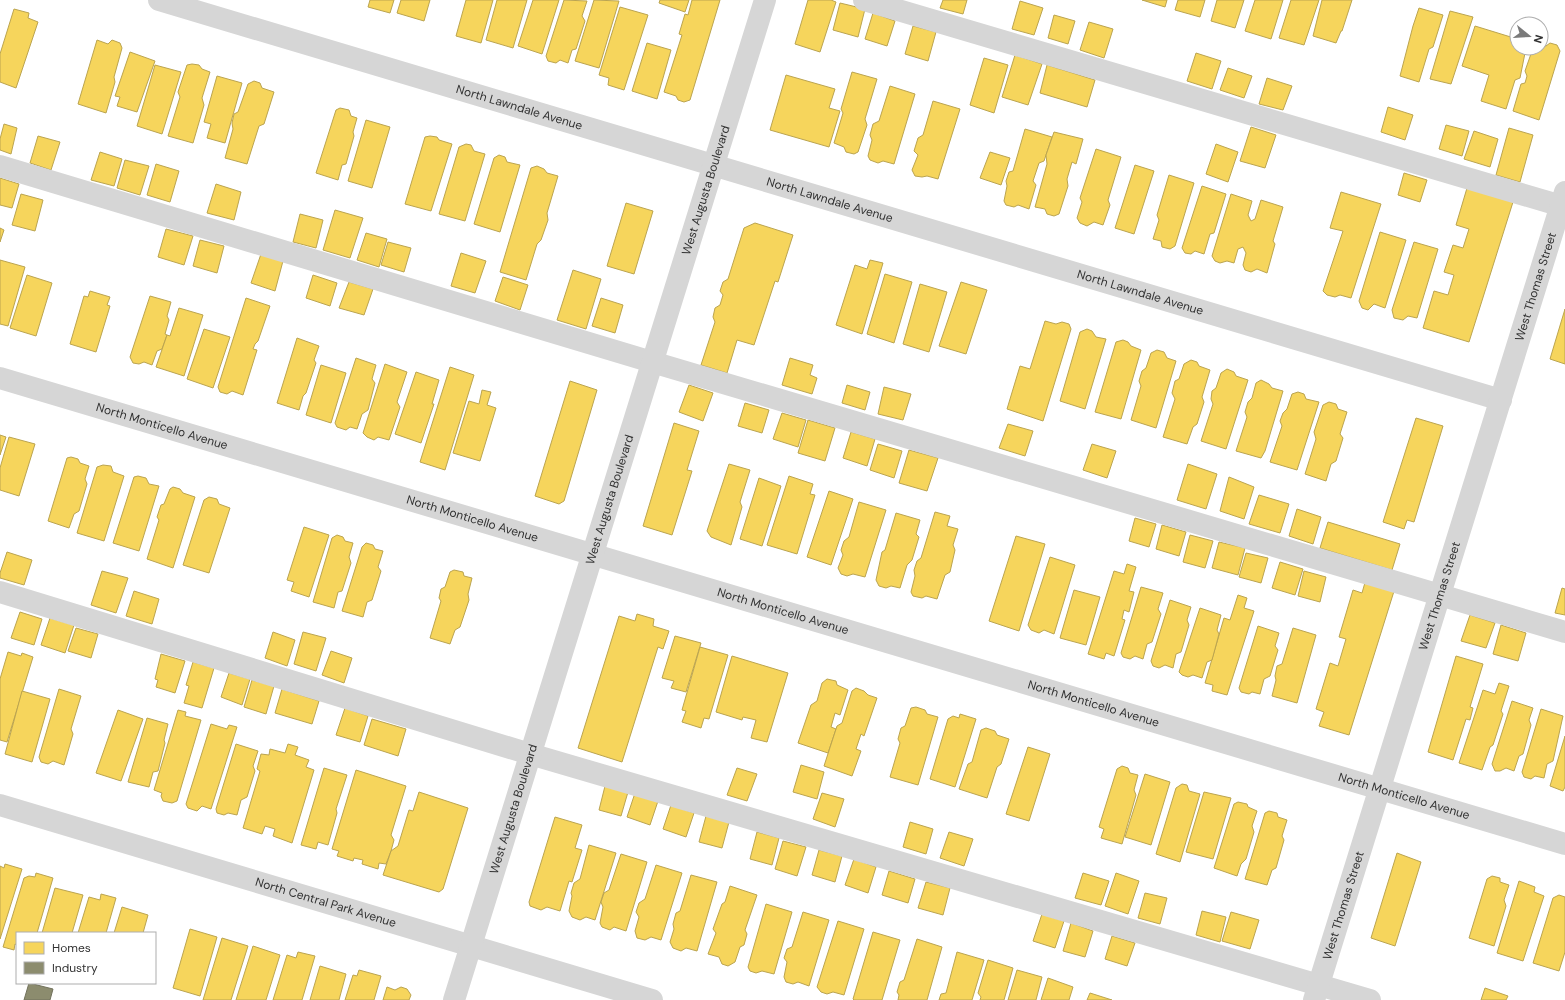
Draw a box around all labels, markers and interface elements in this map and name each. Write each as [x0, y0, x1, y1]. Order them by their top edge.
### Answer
north arrow [1509, 16, 1549, 56]
text: N [1531, 33, 1546, 45]
street label: North Lawndale Avenue [454, 81, 585, 134]
street label: West Augusta Boulevard [678, 123, 734, 257]
street label: North Lawndale Avenue [765, 174, 895, 226]
street label: West Thomas Street [1511, 230, 1560, 343]
street label: North Lawndale Avenue [1075, 266, 1206, 319]
street label: North Monticello Avenue [94, 399, 230, 453]
street label: West Augusta Boulevard [582, 433, 637, 566]
street label: North Monticello Avenue [405, 492, 540, 546]
street label: West Thomas Street [1415, 540, 1464, 652]
street label: North Monticello Avenue [715, 584, 851, 638]
street label: North Monticello Avenue [1026, 676, 1161, 731]
street label: West Augusta Boulevard [486, 742, 541, 876]
street label: North Monticello Avenue [1336, 769, 1472, 823]
street label: West Thomas Street [1319, 849, 1368, 962]
street label: North Central Park Avenue [253, 874, 398, 931]
legend [16, 932, 156, 984]
text: Homes [52, 940, 91, 956]
text: Industry [52, 960, 98, 976]

